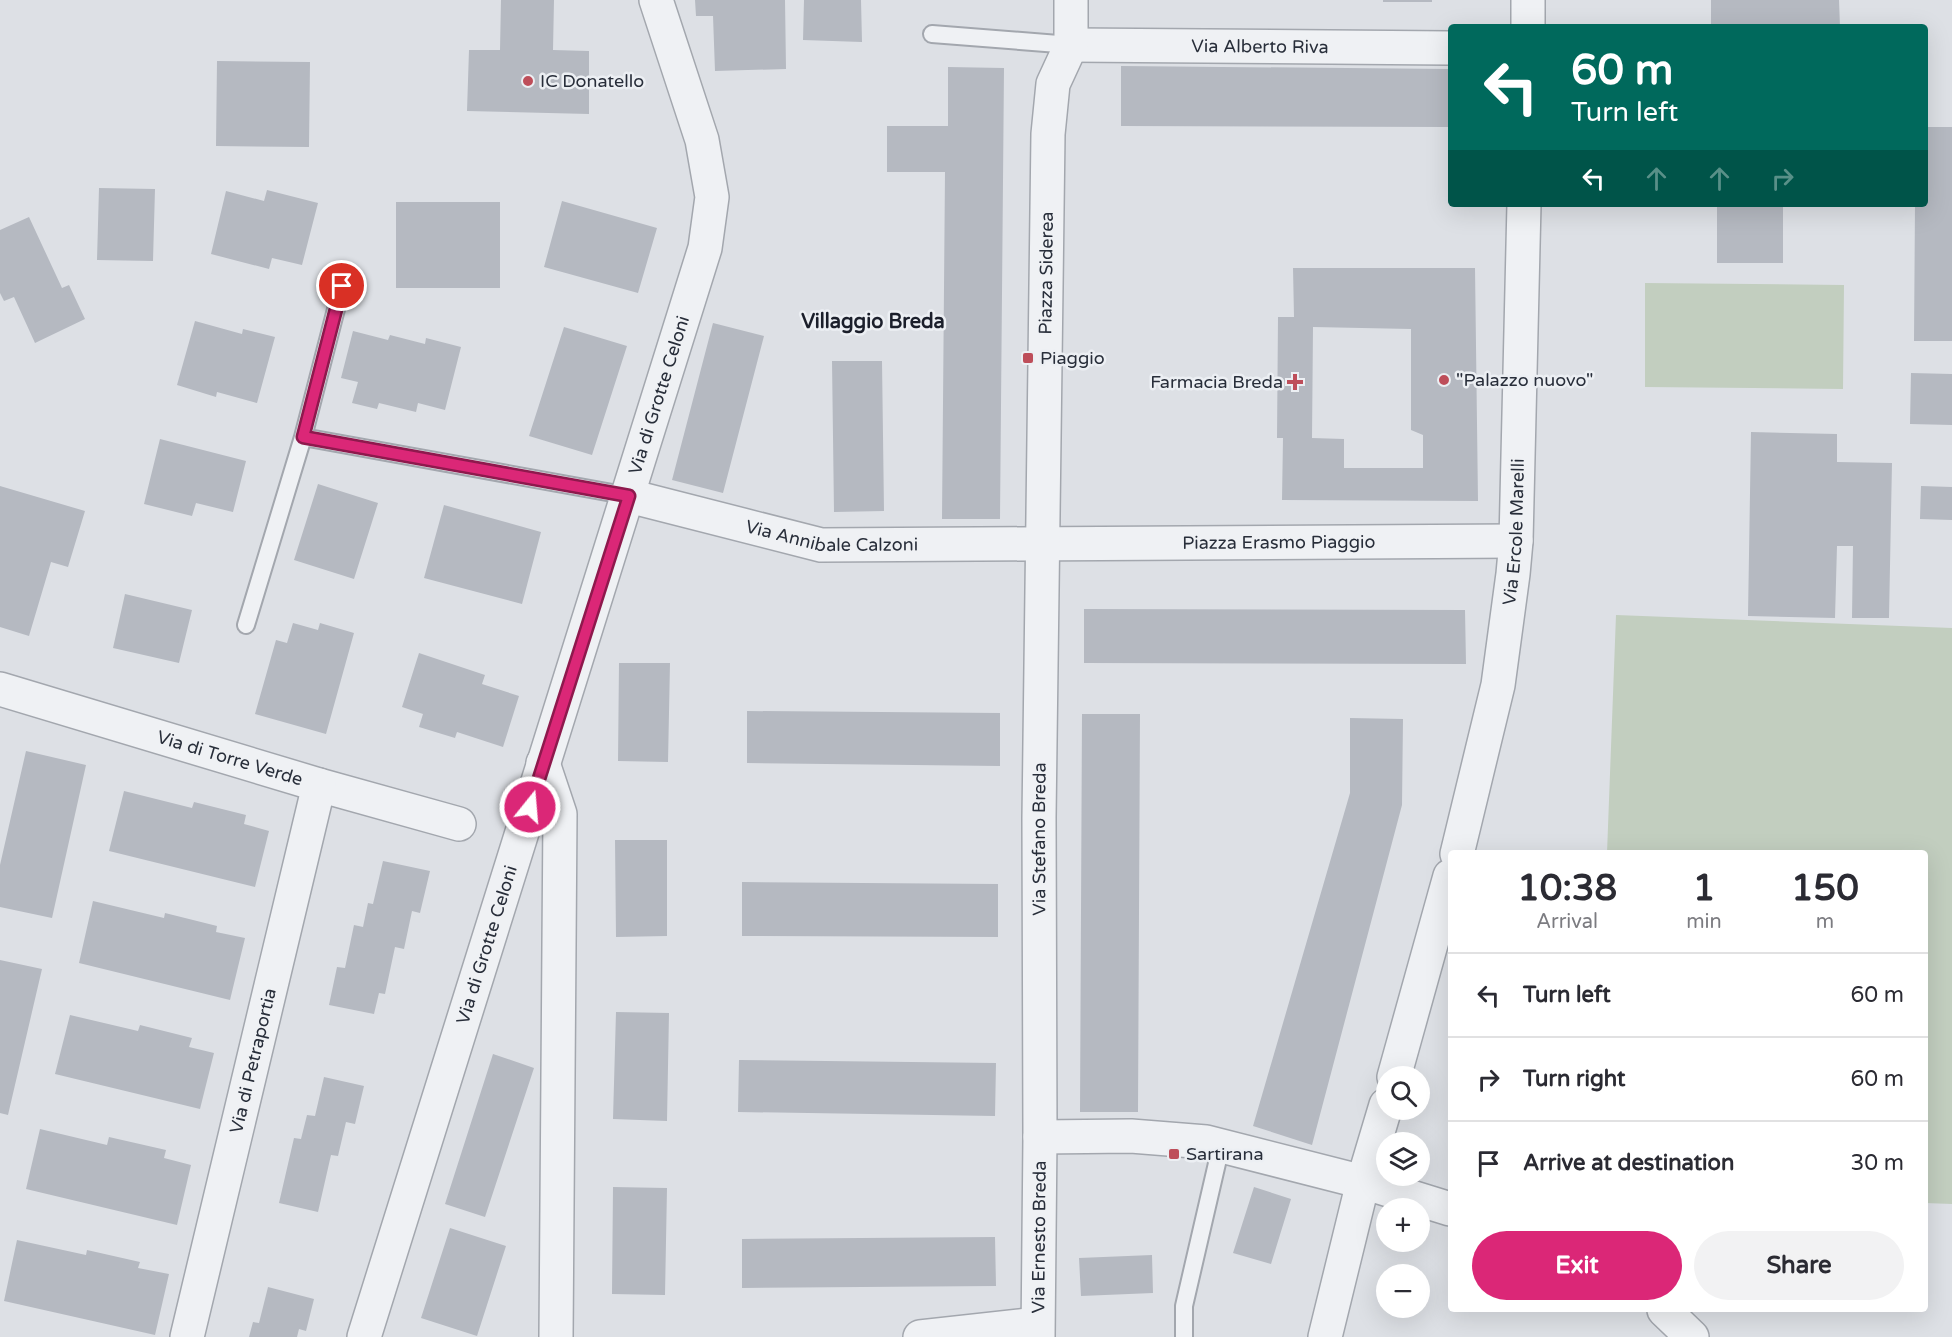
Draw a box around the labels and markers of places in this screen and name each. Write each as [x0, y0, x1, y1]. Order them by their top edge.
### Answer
place label: IC Donatello [540, 70, 644, 92]
marker: IC Donatello [521, 74, 535, 88]
pin [316, 260, 367, 311]
place label: Piaggio [1040, 347, 1105, 369]
marker: Piaggio [1021, 351, 1035, 365]
place label: "Palazzo nuovo" [1456, 369, 1593, 391]
place label: Farmacia Breda [1150, 371, 1283, 393]
marker: "Palazzo nuovo" [1437, 373, 1451, 387]
marker: Farmacia Breda [1288, 375, 1302, 389]
place label: Sartirana [1186, 1143, 1264, 1165]
marker: Sartirana [1167, 1147, 1181, 1161]

